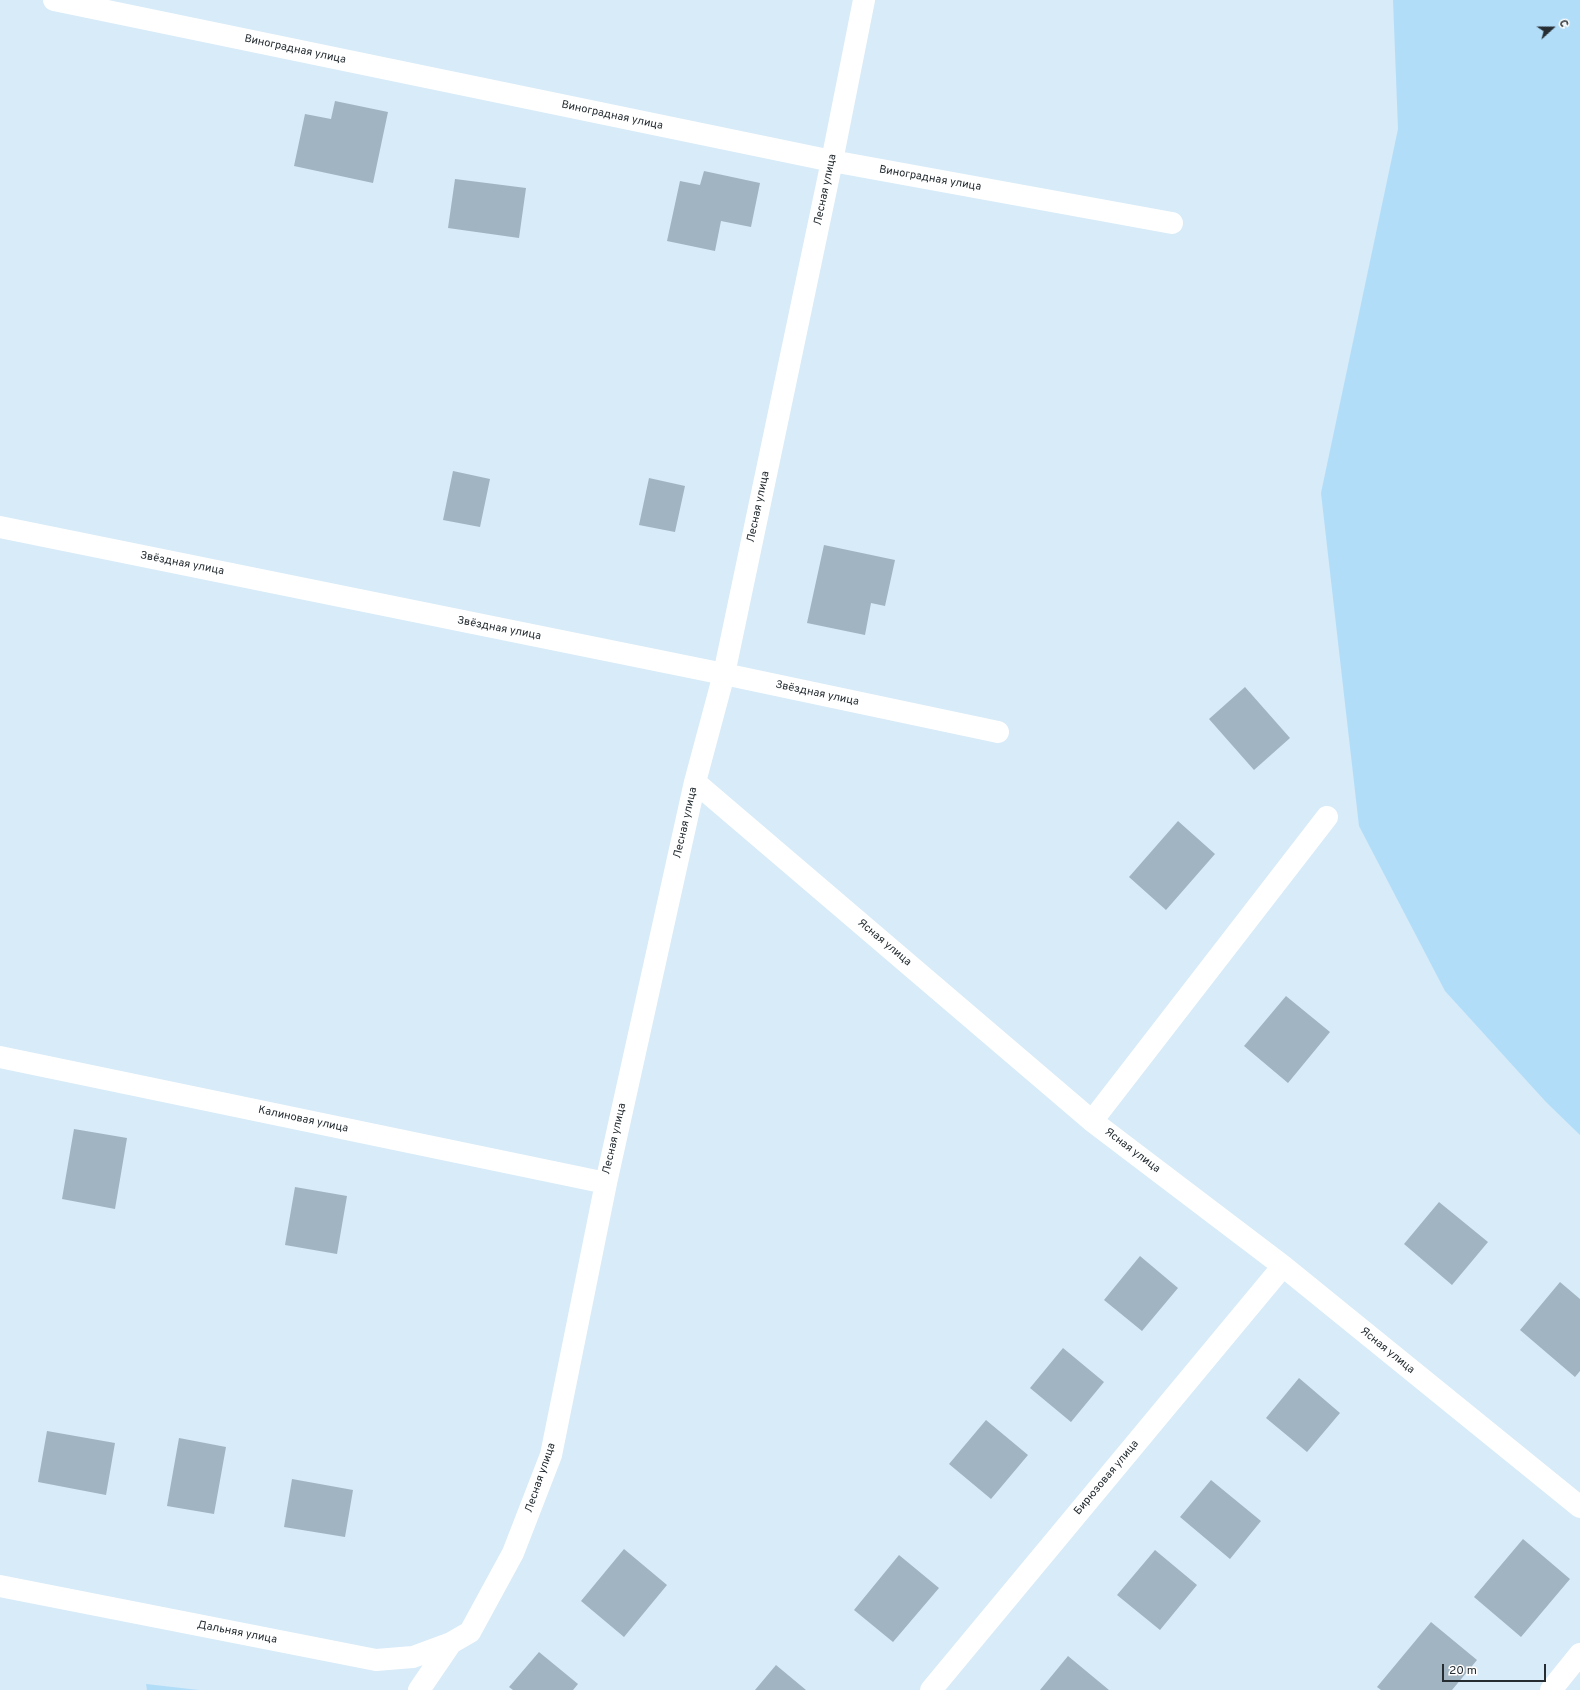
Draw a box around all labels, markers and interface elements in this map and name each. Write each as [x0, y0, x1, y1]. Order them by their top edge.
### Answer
north arrow [1532, 8, 1572, 48]
text: С [1555, 18, 1571, 29]
street label: Виноградная улица [243, 33, 347, 67]
street label: Виноградная улица [560, 99, 664, 133]
street label: Лесная улица [812, 153, 840, 227]
street label: Виноградная улица [878, 164, 982, 194]
street label: Лесная улица [745, 470, 773, 544]
street label: Звёздная улица [139, 549, 225, 579]
street label: Звёздная улица [456, 614, 542, 644]
street label: Звёздная улица [774, 679, 860, 709]
street label: Лесная улица [671, 786, 701, 860]
street label: Ясная улица [854, 917, 914, 969]
street label: Лесная улица [600, 1102, 630, 1176]
street label: Калиновая улица [257, 1104, 349, 1136]
street label: Ясная улица [1102, 1126, 1162, 1176]
street label: Ясная улица [1357, 1325, 1417, 1377]
street label: Бирюзовая улица [1072, 1438, 1142, 1518]
street label: Лесная улица [523, 1441, 559, 1515]
street label: Дальняя улица [196, 1619, 278, 1647]
scale bar [1444, 1656, 1548, 1682]
text: 20 m [1449, 1663, 1477, 1679]

